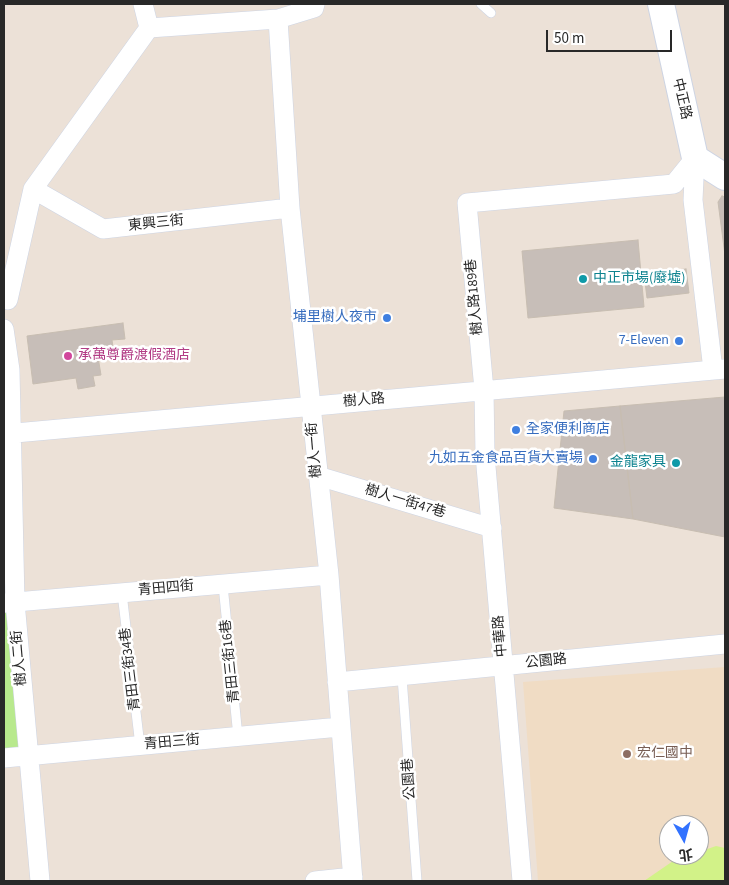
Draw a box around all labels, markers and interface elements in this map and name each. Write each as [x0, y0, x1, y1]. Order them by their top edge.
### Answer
scale bar [549, 20, 675, 52]
text: 50 m [554, 28, 584, 49]
street label: 中正路 [668, 77, 694, 121]
street label: 東興三街 [127, 213, 185, 235]
street label: 樹人路189巷 [463, 258, 487, 336]
place label: 中正市場(廢墟) [593, 271, 685, 287]
marker: 中正市場(廢墟) [577, 273, 589, 285]
place label: 埔里樹人夜市 [293, 310, 377, 326]
marker: 埔里樹人夜市 [381, 312, 393, 324]
place label: 7-Eleven [619, 333, 669, 349]
marker: 7-Eleven [673, 335, 685, 347]
place label: 承萬尊爵渡假酒店 [78, 348, 190, 364]
marker: 承萬尊爵渡假酒店 [62, 350, 74, 362]
street label: 樹人路 [342, 391, 386, 411]
street label: 樹人一街 [304, 421, 326, 479]
place label: 全家便利商店 [526, 422, 610, 438]
marker: 全家便利商店 [510, 424, 522, 436]
place label: 九如五金食品百貨大賣場 [429, 451, 583, 467]
marker: 九如五金食品百貨大賣場 [587, 453, 599, 465]
place label: 金龍家具 [610, 455, 666, 471]
marker: 金龍家具 [670, 457, 682, 469]
street label: 樹人一街47巷 [362, 482, 448, 522]
street label: 青田四街 [137, 578, 195, 600]
street label: 中華路 [491, 614, 511, 658]
street label: 青田三街16巷 [218, 618, 244, 704]
street label: 青田三街34巷 [118, 626, 144, 712]
street label: 樹人二街 [9, 629, 31, 687]
street label: 公園路 [524, 651, 568, 673]
street label: 青田三街 [143, 732, 201, 754]
place label: 宏仁國中 [637, 746, 693, 762]
marker: 宏仁國中 [621, 748, 633, 760]
street label: 公園巷 [400, 757, 420, 801]
north arrow [659, 815, 709, 865]
text: 北 [678, 843, 694, 865]

